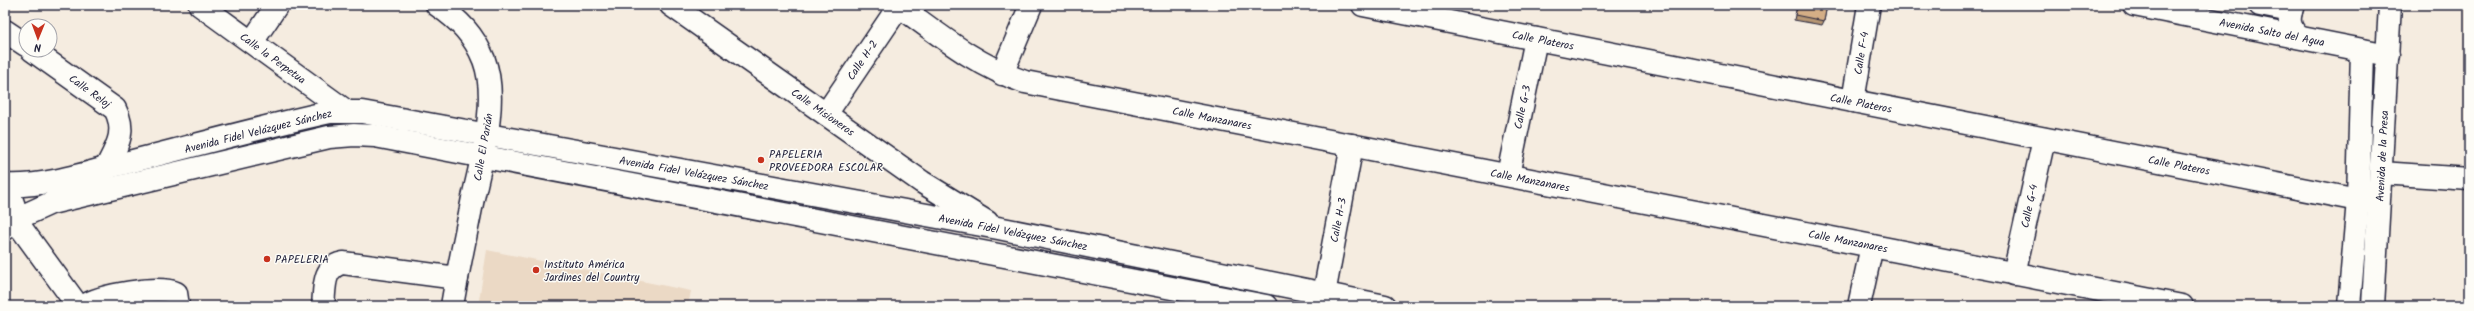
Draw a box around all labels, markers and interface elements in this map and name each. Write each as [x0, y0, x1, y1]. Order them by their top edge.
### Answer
street label: Avenida Salto del Agua [2218, 14, 2326, 52]
north arrow [18, 18, 58, 58]
street label: Calle Plateros [1510, 26, 1576, 56]
street label: Calle la Perpetua [235, 29, 309, 89]
street label: Calle F-4 [1850, 30, 1874, 76]
street label: Calle H-2 [843, 37, 883, 84]
text: N [34, 38, 41, 56]
street label: Calle Reloj [65, 70, 115, 114]
street label: Calle Misioneros [787, 84, 858, 142]
street label: Calle G-3 [1510, 84, 1536, 131]
street label: Calle Plateros [1828, 89, 1894, 119]
street label: Calle Manzanares [1171, 102, 1253, 136]
street label: Avenida Fidel Velázquez Sánchez [183, 105, 334, 159]
street label: Avenida de la Presa [2372, 110, 2394, 202]
street label: Calle El Parián [469, 112, 499, 182]
place label: PAPELERIA PROVEEDORA ESCOLAR [769, 146, 884, 177]
street label: Calle Plateros [2146, 151, 2212, 181]
street label: Avenida Fidel Velázquez Sánchez [618, 152, 770, 196]
marker: PAPELERIA PROVEEDORA ESCOLAR [756, 155, 766, 165]
street label: Calle Manzanares [1489, 164, 1571, 198]
street label: Calle G-4 [2017, 183, 2043, 230]
street label: Calle H-3 [1326, 196, 1352, 244]
street label: Avenida Fidel Velázquez Sánchez [937, 210, 1089, 256]
street label: Calle Manzanares [1807, 225, 1889, 259]
place label: PAPELERIA [275, 251, 329, 269]
marker: PAPELERIA [262, 254, 272, 264]
place label: Instituto América Jardines del Country [544, 256, 640, 287]
marker: Instituto América Jardines del Country [531, 265, 541, 275]

